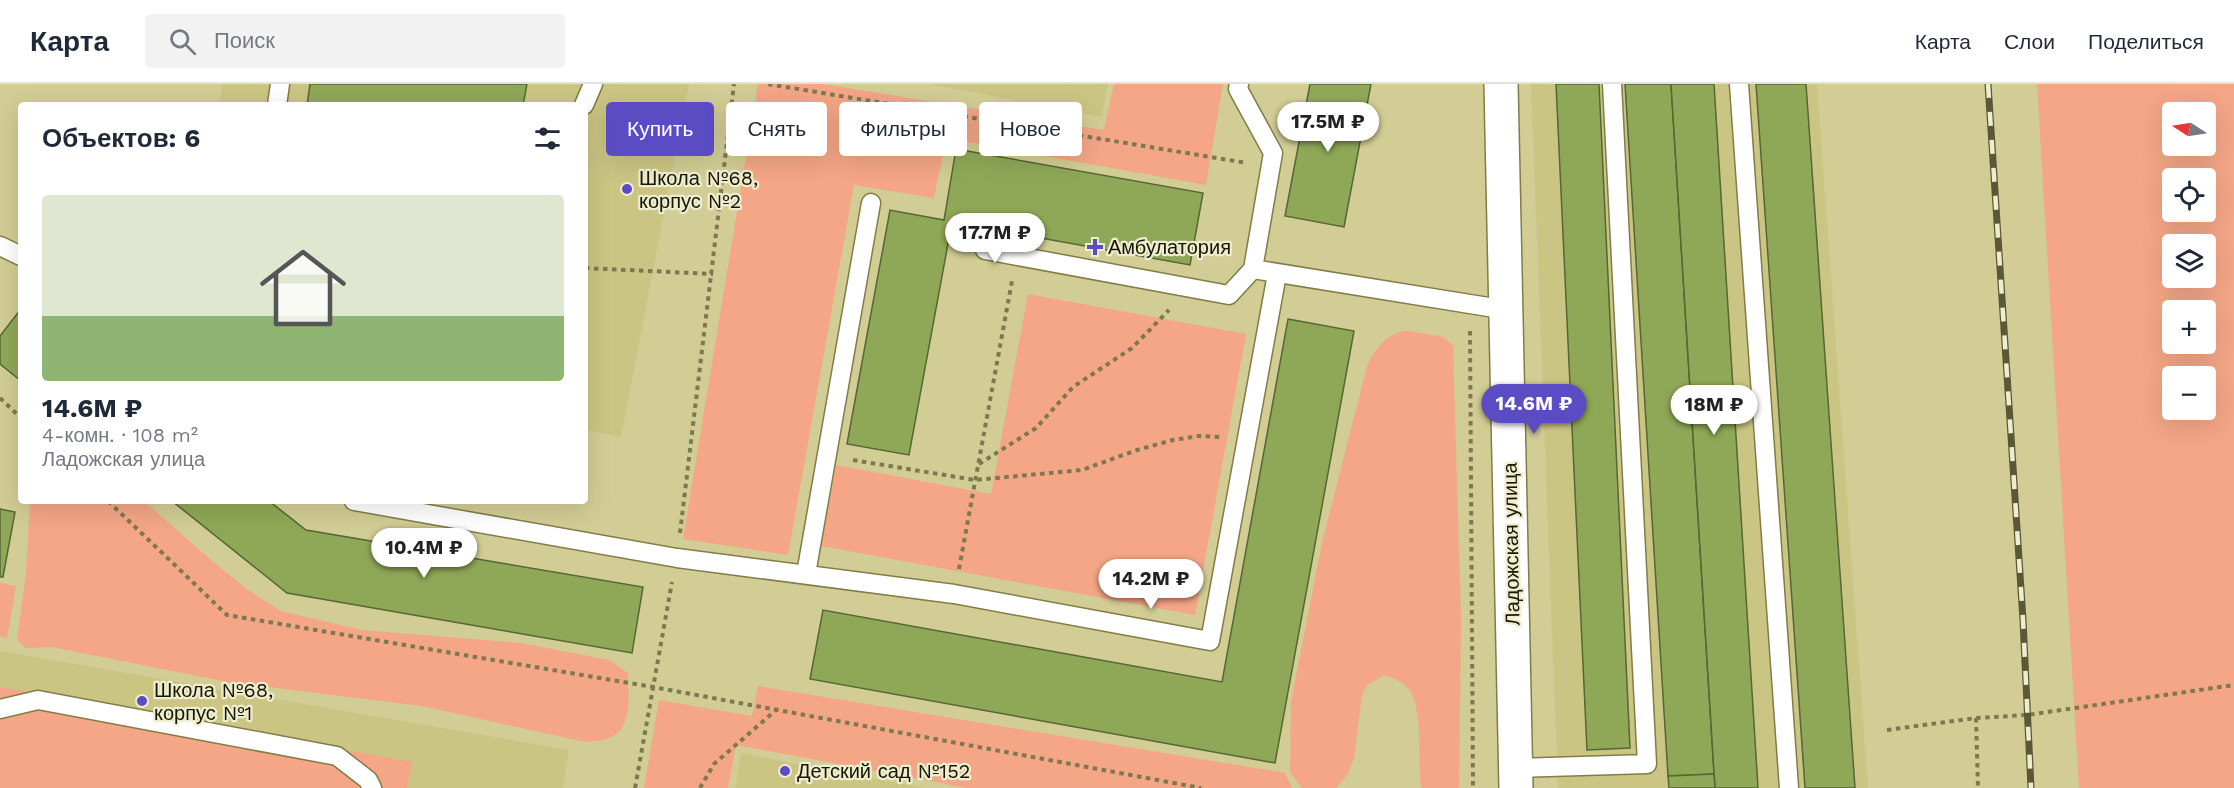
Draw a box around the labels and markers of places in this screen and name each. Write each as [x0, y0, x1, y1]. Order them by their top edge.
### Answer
pin: 17.5M ₽ [1273, 102, 1383, 153]
place label: Школа №68, корпус №2 [639, 166, 758, 213]
marker: Школа №68, корпус №2 [620, 182, 634, 196]
pin: 17.7M ₽ [940, 213, 1050, 264]
place label: Амбулатория [1108, 235, 1231, 259]
marker: Амбулатория [1086, 238, 1104, 256]
pin: 14.6M ₽ [1479, 384, 1589, 435]
pin: 18M ₽ [1672, 385, 1756, 436]
pin: 10.4M ₽ [369, 528, 479, 579]
pin: 14.2M ₽ [1096, 559, 1206, 610]
place label: Школа №68, корпус №1 [154, 678, 273, 725]
marker: Школа №68, корпус №1 [135, 694, 149, 708]
place label: Детский сад №152 [797, 759, 970, 783]
marker: Детский сад №152 [778, 764, 792, 778]

